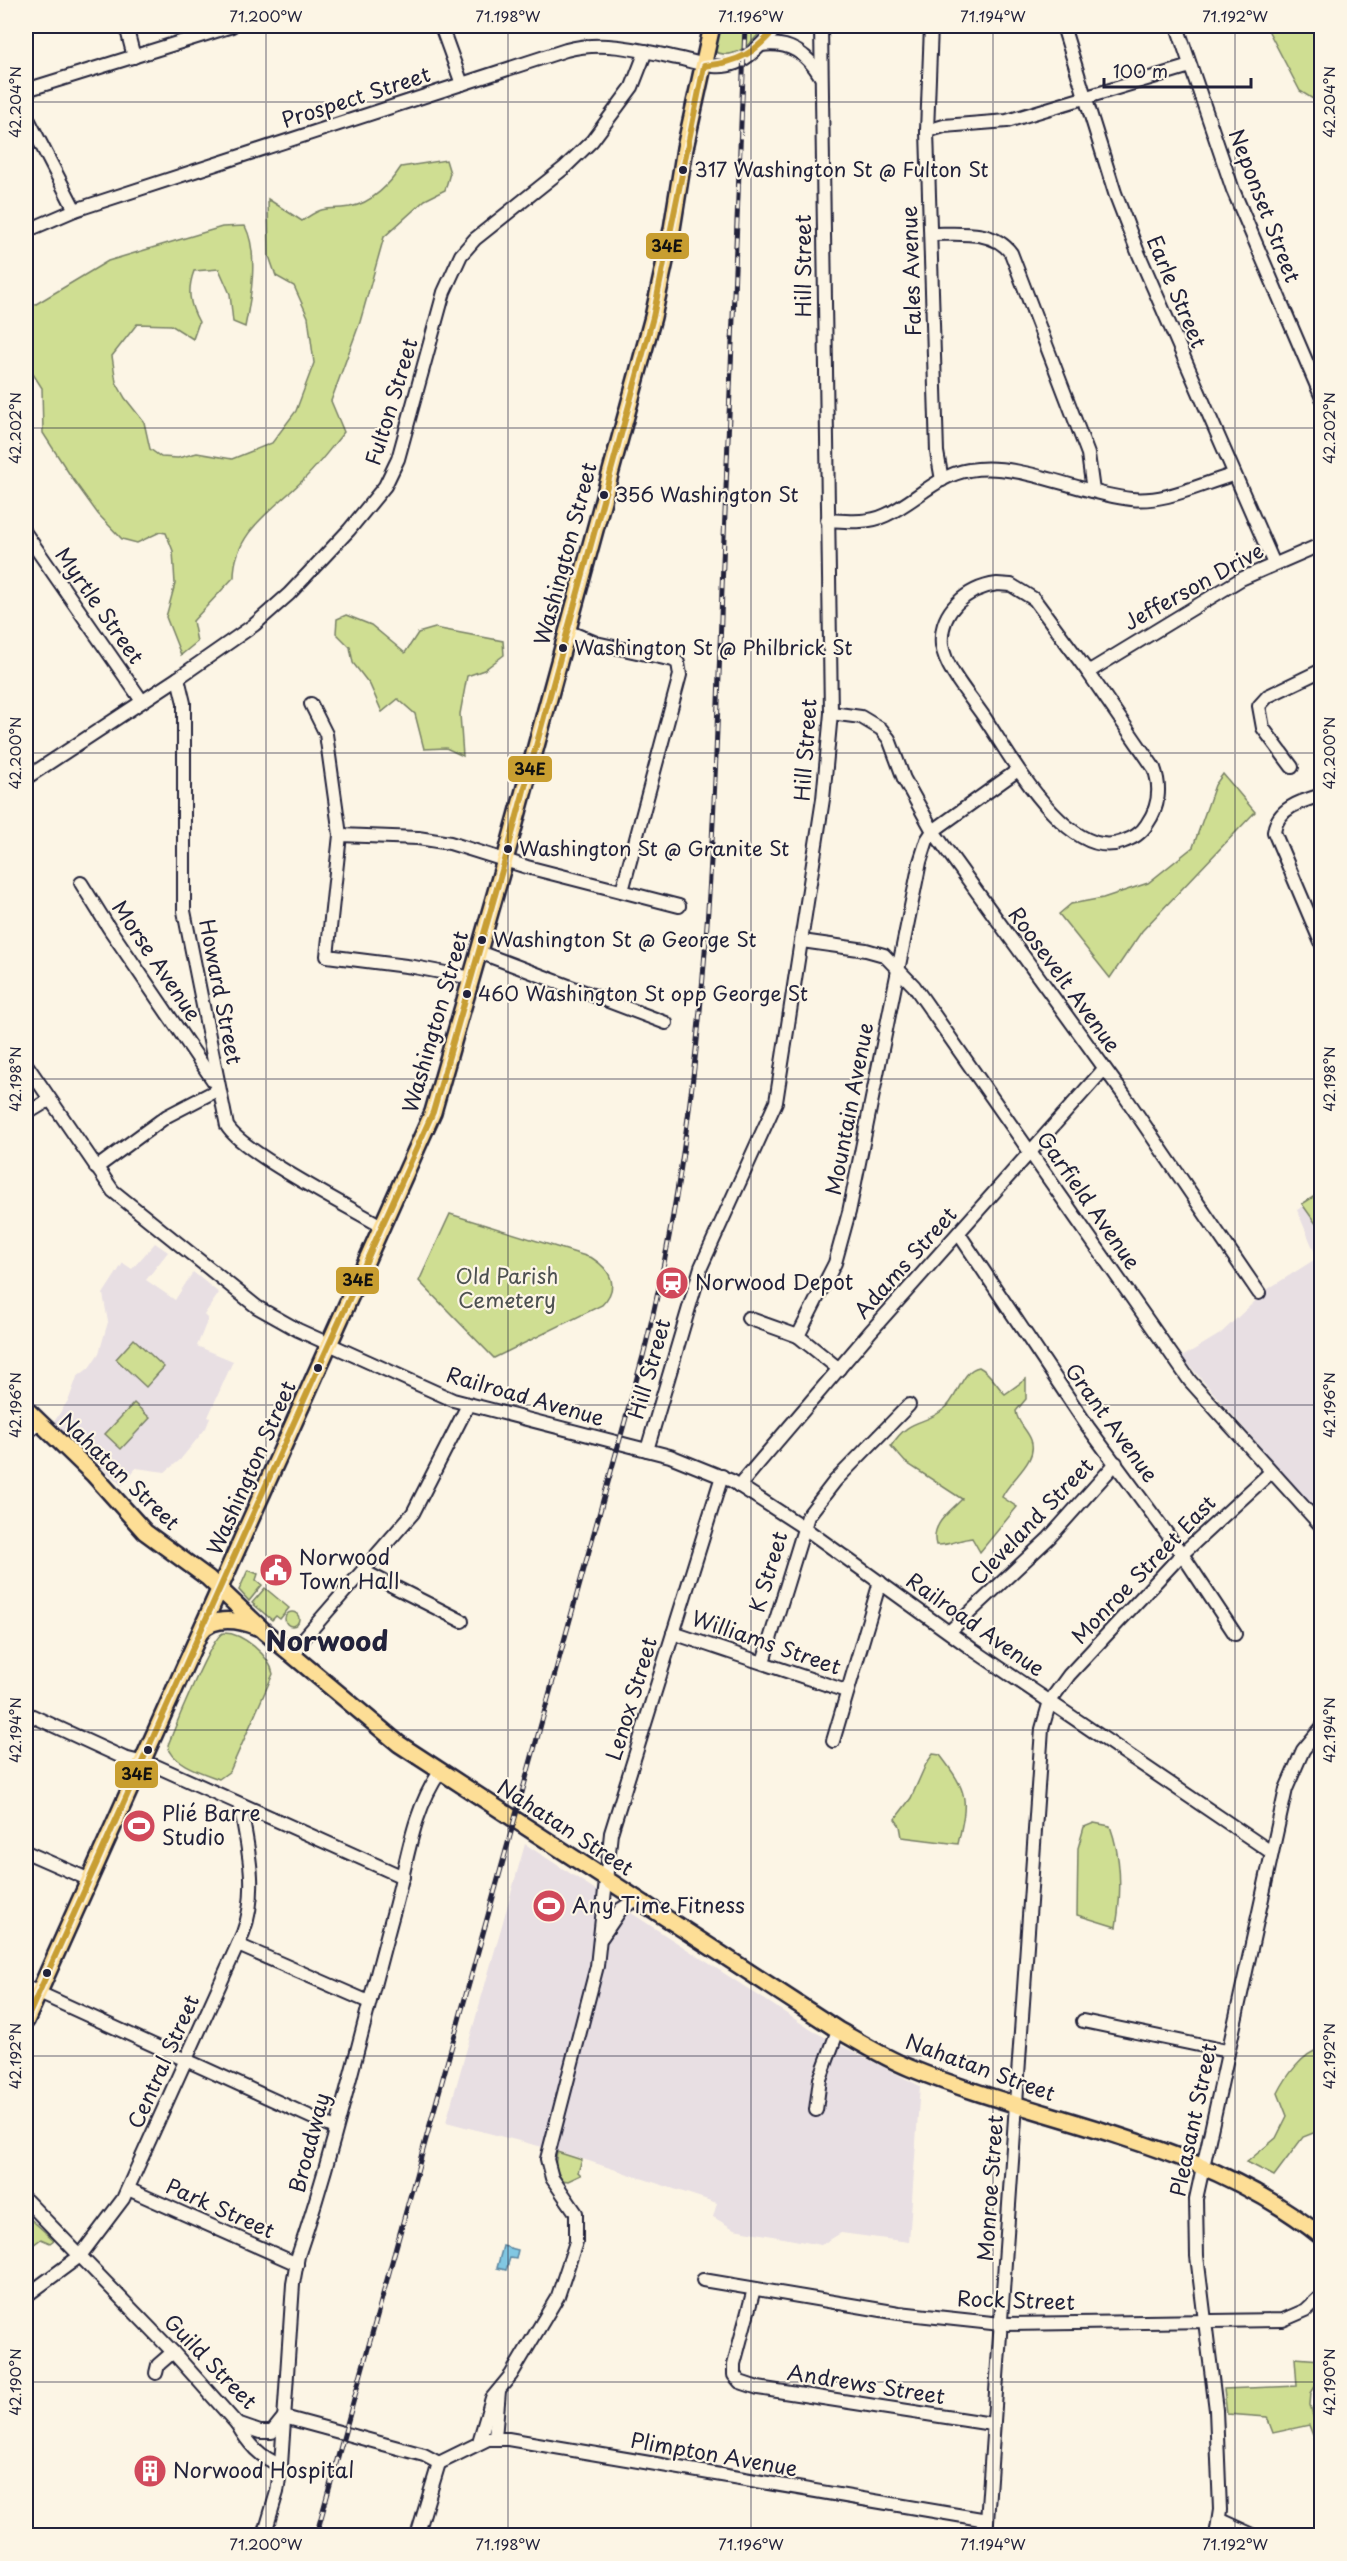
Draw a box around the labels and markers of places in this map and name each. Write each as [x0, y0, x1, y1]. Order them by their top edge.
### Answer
place label: 317 Washington St @ Fulton St [694, 154, 988, 184]
marker: 317 Washington St @ Fulton St [677, 164, 689, 176]
place label: 356 Washington St [615, 479, 799, 509]
marker: 356 Washington St [598, 489, 610, 501]
place label: Washington St @ Philbrick St [574, 632, 852, 662]
marker: Washington St @ Philbrick St [557, 642, 569, 654]
place label: Washington St @ Granite St [519, 833, 789, 863]
marker: Washington St @ Granite St [502, 843, 514, 855]
place label: Washington St @ George St [493, 924, 757, 954]
marker: Washington St @ George St [476, 934, 488, 946]
place label: 460 Washington St opp George St [478, 978, 808, 1008]
marker: 460 Washington St opp George St [461, 988, 473, 1000]
station icon: Norwood Depot [654, 1265, 690, 1301]
place label: Norwood Depot [695, 1265, 853, 1297]
unlabelled marker [312, 1362, 324, 1374]
place label: Norwood Town Hall [299, 1540, 399, 1596]
public building icon: Norwood Town Hall [258, 1552, 294, 1588]
unlabelled marker [142, 1744, 154, 1756]
place label: Plié Barre Studio [162, 1796, 261, 1852]
sports icon: Plié Barre Studio [121, 1808, 157, 1844]
sports icon: Any Time Fitness [531, 1888, 567, 1924]
place label: Any Time Fitness [572, 1888, 745, 1920]
unlabelled marker [41, 1967, 53, 1979]
building icon: Norwood Hospital [132, 2453, 168, 2489]
place label: Norwood Hospital [173, 2453, 354, 2485]

